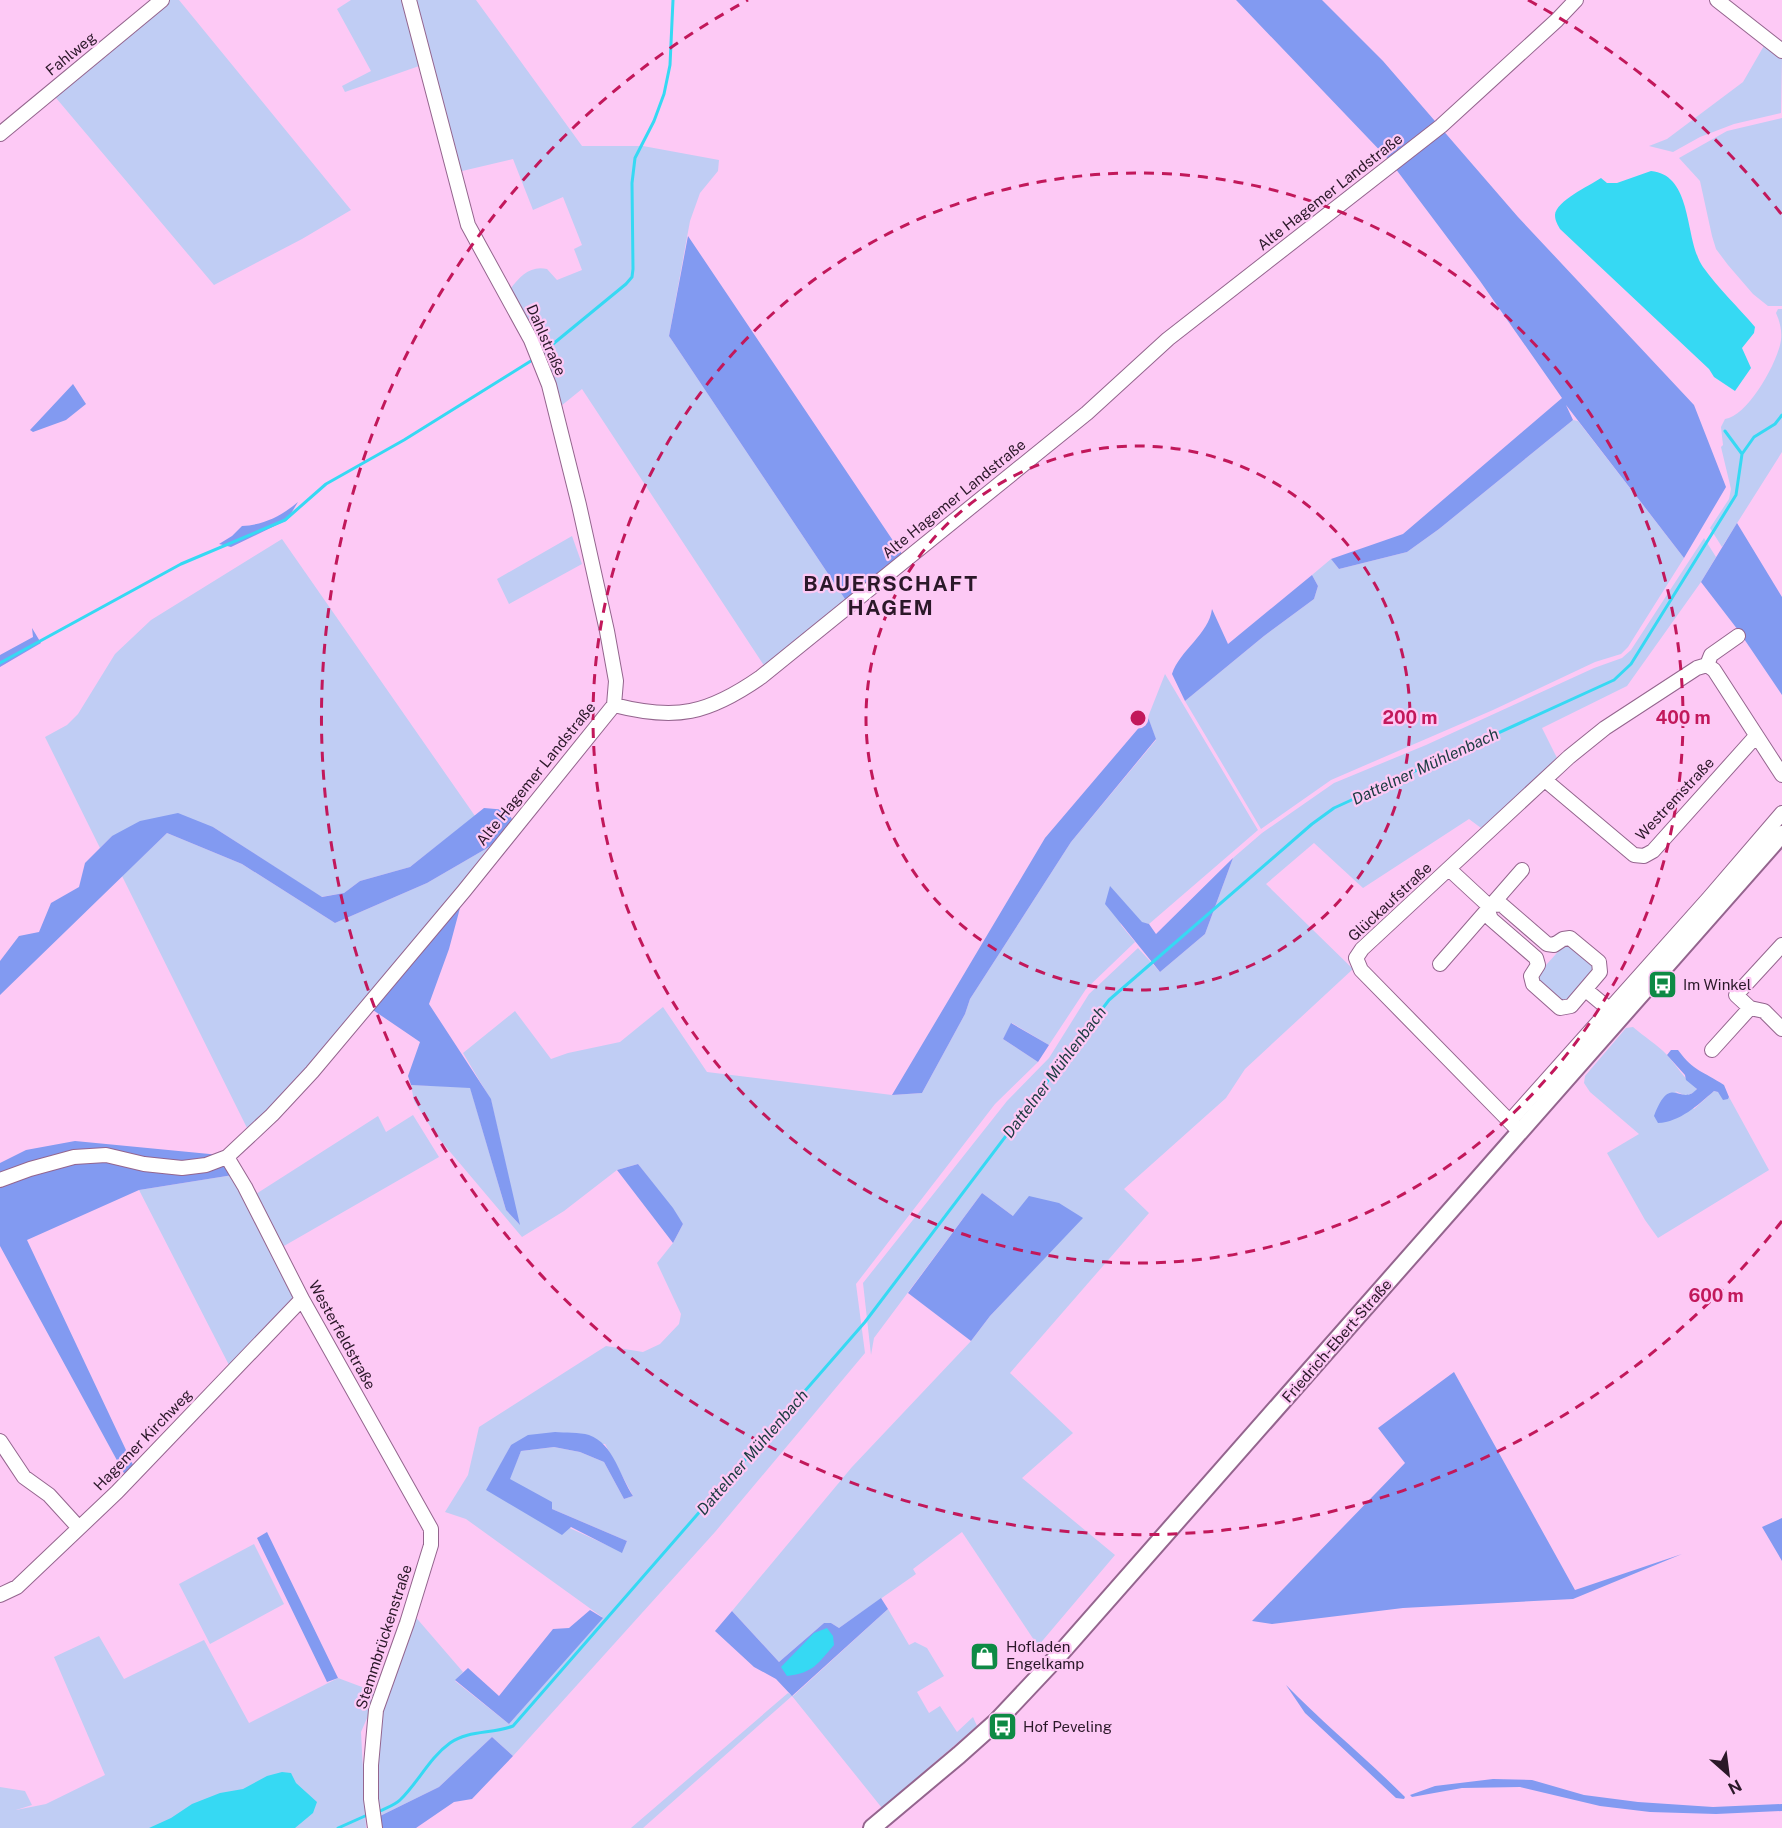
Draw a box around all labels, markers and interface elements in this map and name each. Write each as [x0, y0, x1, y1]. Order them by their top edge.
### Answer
street label: Fahlweg [42, 28, 99, 79]
street label: Alte Hagemer Landstraße [1254, 130, 1406, 254]
street label: Dahlstraße [523, 302, 570, 378]
street label: Alte Hagemer Landstraße [879, 436, 1029, 562]
district label: BAUERSCHAFT HAGEM [803, 571, 979, 620]
street label: Alte Hagemer Landstraße [473, 699, 599, 849]
text: 200 m [1383, 707, 1437, 728]
text: 400 m [1655, 707, 1711, 728]
centre of rings [1128, 708, 1148, 728]
water label: Dattelner Mühlenbach [1349, 724, 1502, 809]
street label: Westremstraße [1632, 754, 1717, 844]
street label: Glückaufstraße [1345, 859, 1435, 945]
bus stop icon: Im Winkel [1646, 969, 1678, 1001]
place label: Im Winkel [1683, 976, 1751, 993]
water label: Dattelner Mühlenbach [999, 1003, 1110, 1142]
street label: Friedrich-Ebert-Straße [1278, 1276, 1395, 1406]
street label: Westerfeldstraße [306, 1277, 379, 1392]
text: 600 m [1688, 1285, 1744, 1306]
street label: Hagemer Kirchweg [90, 1386, 195, 1494]
water label: Dattelner Mühlenbach [693, 1386, 812, 1519]
street label: Stemmbrückenstraße [352, 1562, 415, 1711]
place label: Hofladen Engelkamp [1006, 1638, 1084, 1672]
shop icon: Hofladen Engelkamp [969, 1640, 1001, 1672]
bus stop icon: Hof Peveling [986, 1711, 1018, 1743]
place label: Hof Peveling [1023, 1718, 1112, 1735]
north arrow [1698, 1744, 1758, 1804]
text: N [1725, 1775, 1745, 1798]

